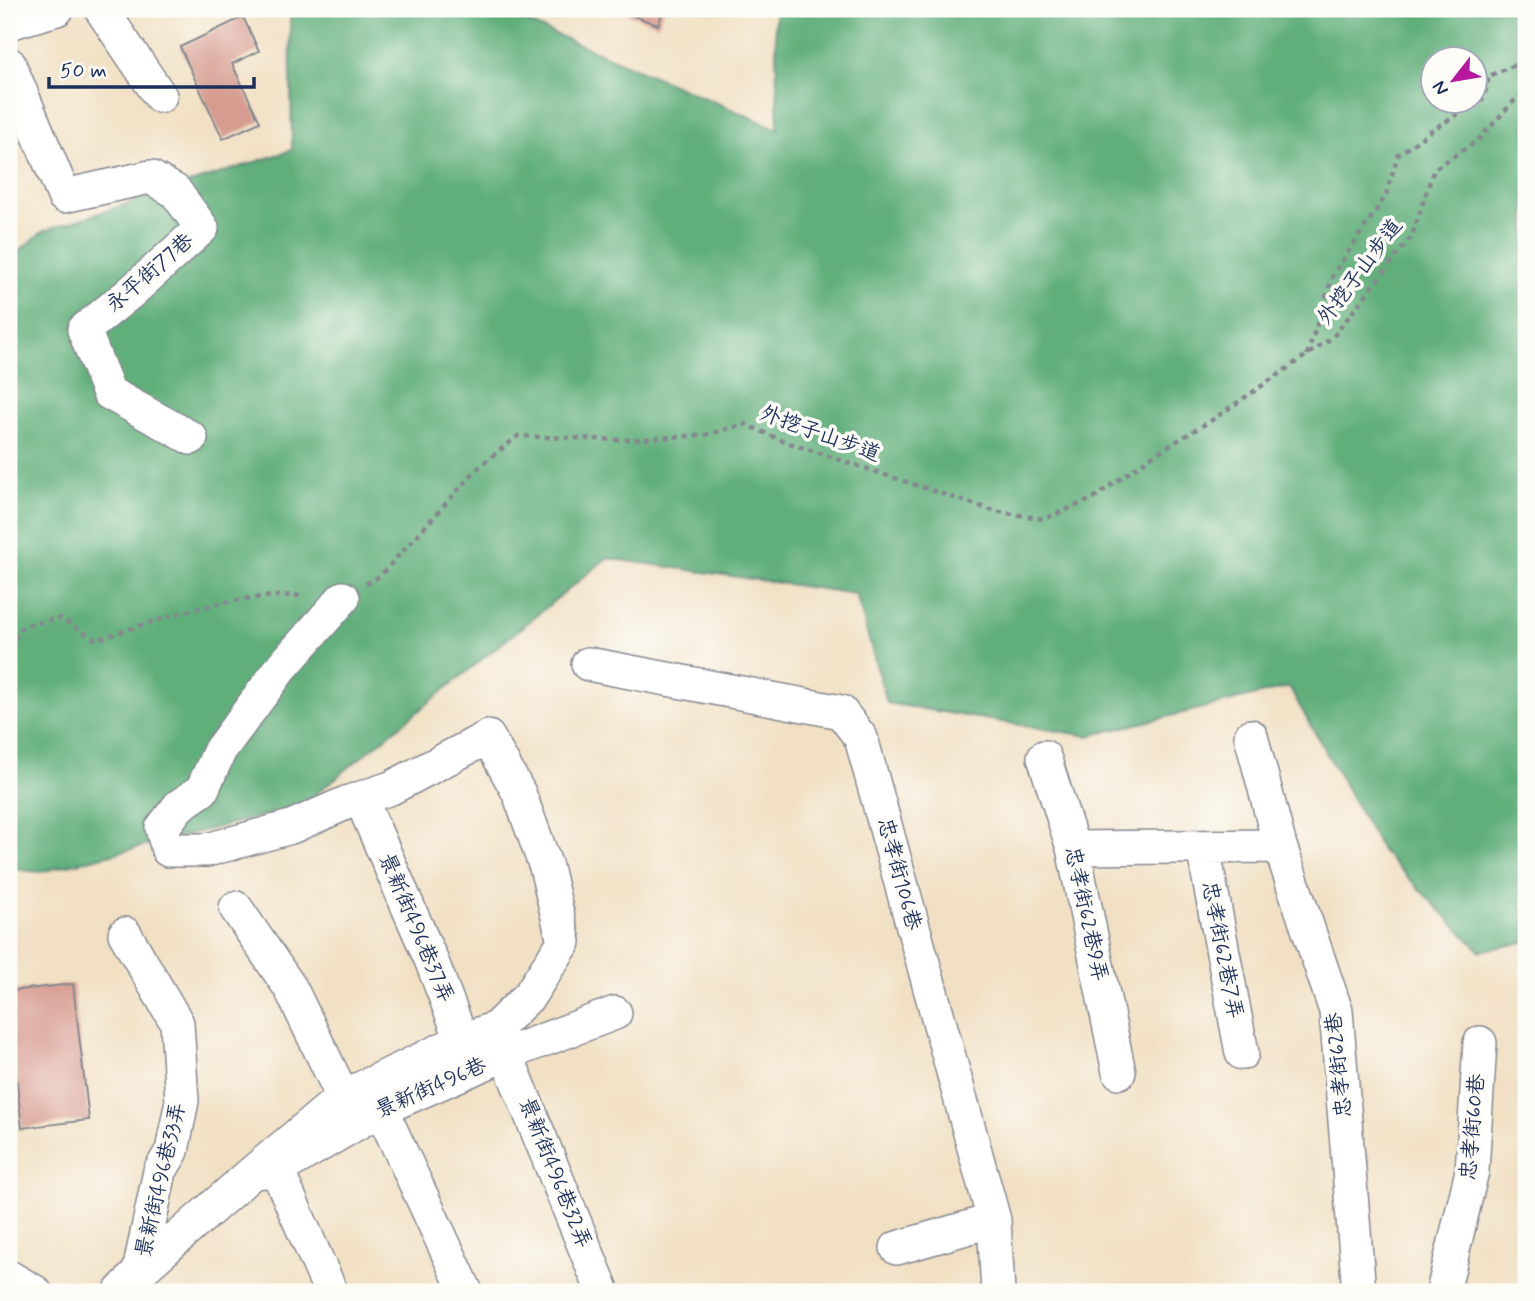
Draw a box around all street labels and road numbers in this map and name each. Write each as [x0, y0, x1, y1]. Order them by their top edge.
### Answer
street label: 外挖子山步道 [1311, 213, 1409, 331]
street label: 永平街77巷 [100, 227, 200, 319]
street label: 外挖子山步道 [756, 399, 884, 469]
street label: 忠孝街106巷 [871, 815, 927, 933]
street label: 忠孝街62巷9弄 [1058, 844, 1114, 984]
street label: 景新街496巷37弄 [372, 849, 460, 1007]
street label: 忠孝街62巷7弄 [1195, 879, 1249, 1021]
street label: 忠孝街62巷 [1320, 1011, 1358, 1119]
street label: 景新街496巷 [371, 1051, 491, 1125]
street label: 忠孝街60巷 [1454, 1073, 1492, 1181]
street label: 景新街496巷32弄 [512, 1093, 598, 1253]
street label: 景新街496巷33弄 [130, 1100, 192, 1260]

